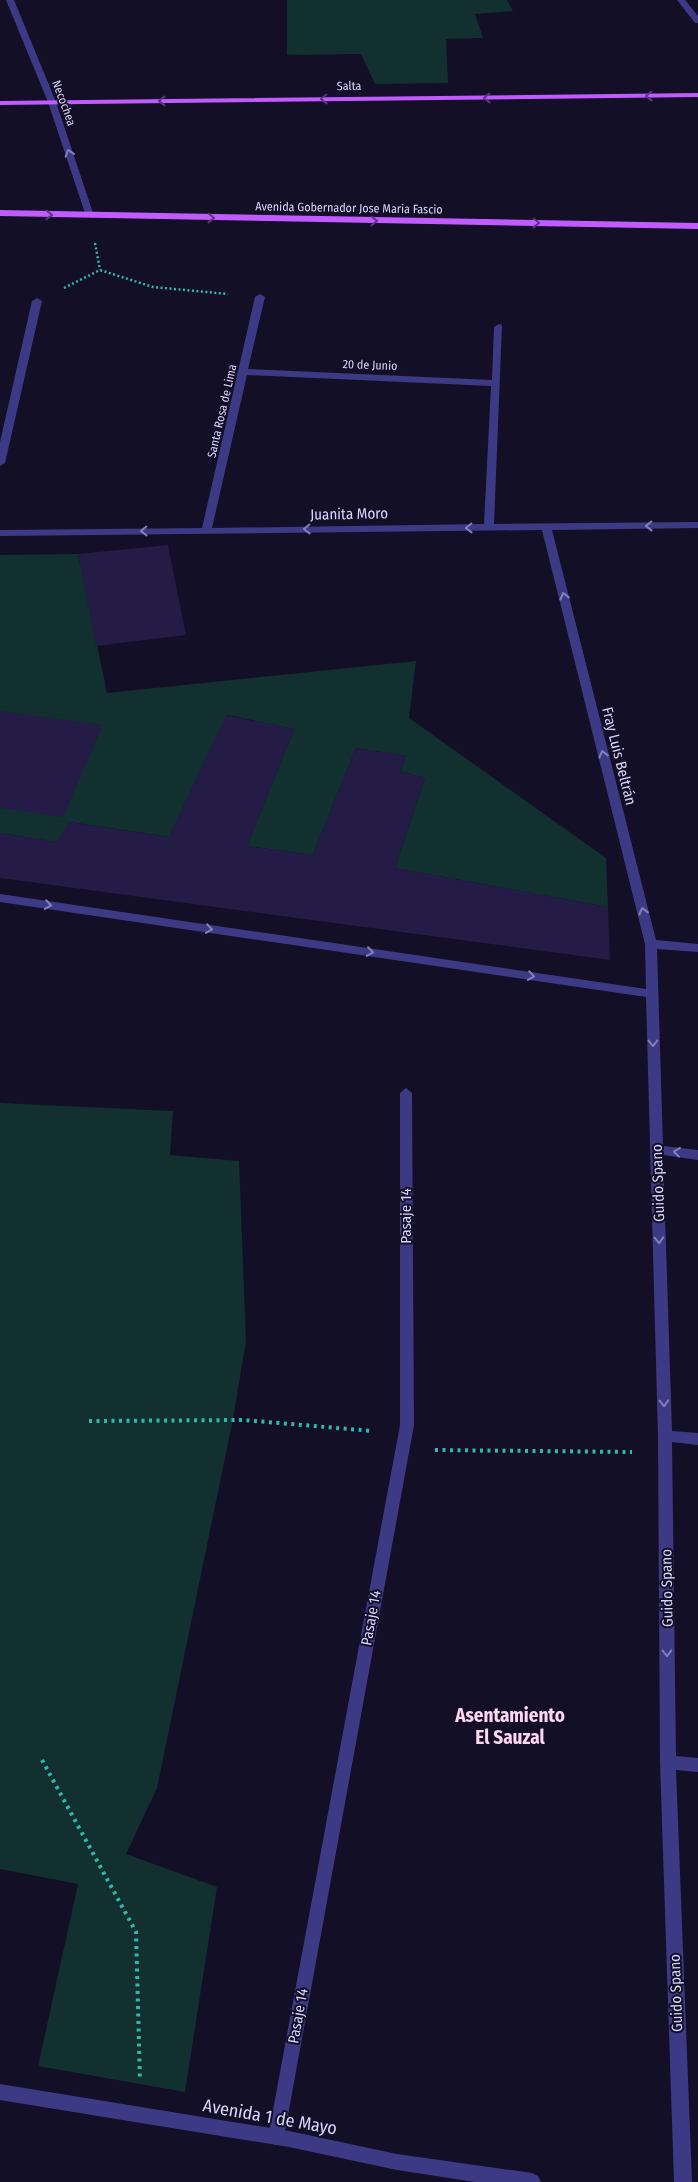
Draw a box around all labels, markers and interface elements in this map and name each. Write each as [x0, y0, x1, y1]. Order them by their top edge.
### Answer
street label: Necochea [49, 78, 79, 128]
street label: Salta [337, 79, 362, 93]
one-way arrow [645, 91, 653, 101]
one-way arrow [483, 92, 491, 103]
one-way arrow [320, 94, 328, 104]
one-way arrow [158, 96, 166, 106]
one-way arrow [65, 150, 75, 158]
street label: Avenida Gobernador Jose Maria Fascio [255, 199, 443, 217]
one-way arrow [45, 210, 53, 220]
one-way arrow [208, 213, 215, 223]
one-way arrow [370, 215, 378, 226]
one-way arrow [532, 218, 540, 228]
street label: 20 de Junio [342, 357, 398, 373]
street label: Santa Rosa de Lima [204, 363, 240, 459]
street label: Juanita Moro [310, 504, 388, 524]
one-way arrow [645, 521, 653, 531]
one-way arrow [465, 523, 473, 533]
one-way arrow [303, 524, 310, 534]
one-way arrow [140, 526, 148, 536]
one-way arrow [559, 592, 570, 601]
street label: Fray Luis Beltrán [598, 705, 640, 807]
one-way arrow [598, 749, 609, 758]
one-way arrow [45, 899, 53, 910]
one-way arrow [638, 907, 649, 916]
one-way arrow [205, 923, 213, 934]
one-way arrow [365, 947, 374, 957]
one-way arrow [527, 970, 535, 981]
one-way arrow [648, 1039, 659, 1047]
street label: Guido Spano [648, 1144, 668, 1222]
one-way arrow [673, 1147, 681, 1158]
street label: Pasaje 14 [397, 1188, 415, 1244]
one-way arrow [654, 1236, 665, 1244]
one-way arrow [659, 1399, 670, 1407]
street label: Guido Spano [657, 1549, 677, 1627]
street label: Pasaje 14 [357, 1589, 385, 1647]
one-way arrow [662, 1649, 673, 1657]
district label: Asentamiento El Sauzal [454, 1704, 565, 1749]
street label: Guido Spano [666, 1954, 686, 2032]
street label: Pasaje 14 [284, 1987, 312, 2045]
street label: Avenida 1 de Mayo [201, 2094, 339, 2140]

